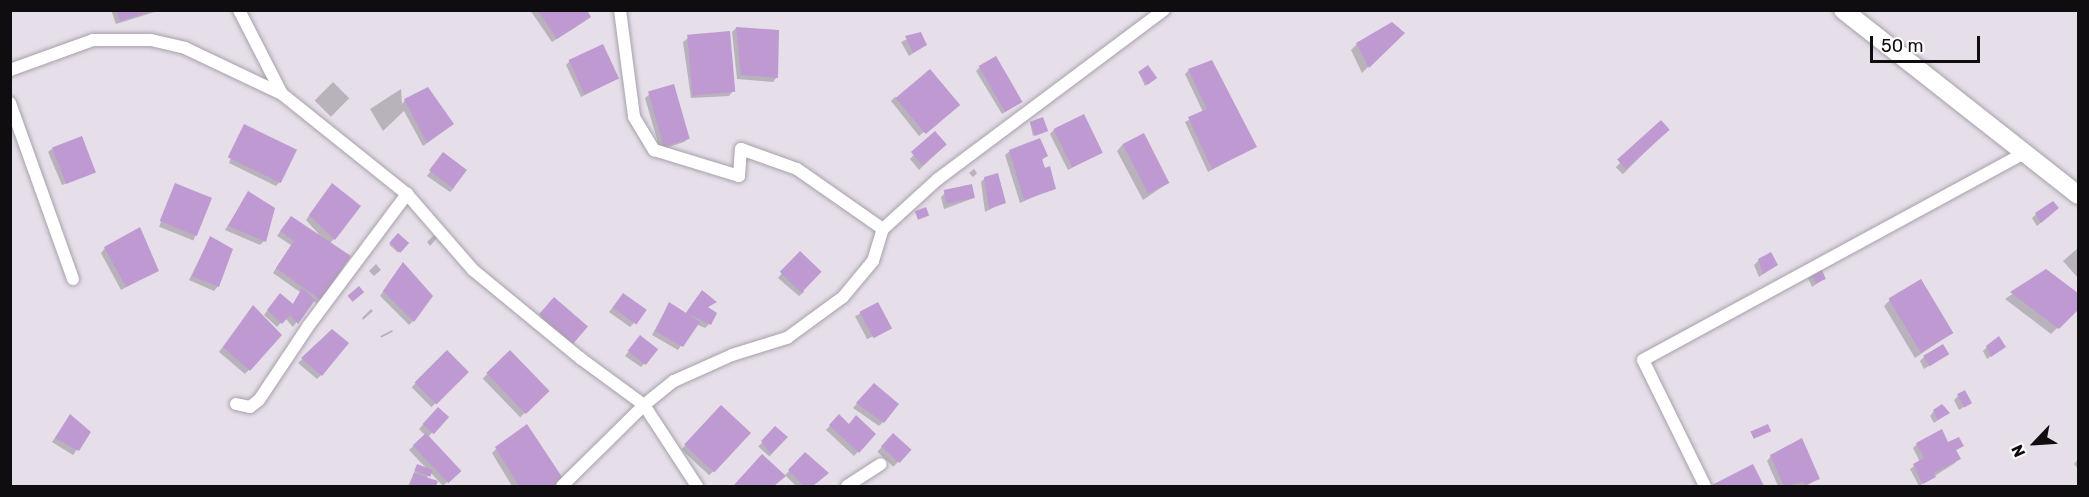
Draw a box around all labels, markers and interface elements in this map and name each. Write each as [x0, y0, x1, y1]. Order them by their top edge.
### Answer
scale bar [1873, 24, 1982, 62]
text: 50 m [1881, 35, 1924, 57]
north arrow [2005, 413, 2065, 473]
text: N [2007, 442, 2029, 460]

